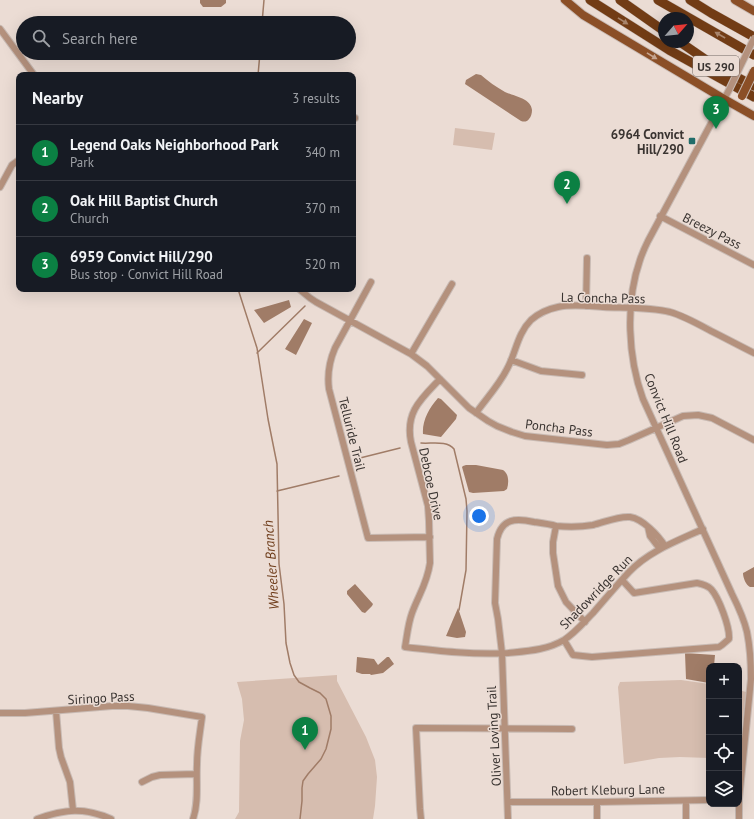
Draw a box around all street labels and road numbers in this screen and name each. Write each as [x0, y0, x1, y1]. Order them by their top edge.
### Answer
road number: US 290 [693, 56, 739, 76]
street label: Breezy Pass [680, 209, 744, 253]
street label: La Concha Pass [561, 289, 645, 307]
street label: Convict Hill Road [640, 371, 692, 465]
street label: Telluride Trail [335, 395, 369, 473]
street label: Poncha Pass [524, 415, 594, 441]
street label: Debcoe Drive [415, 446, 447, 522]
street label: Shadowridge Run [556, 551, 636, 633]
street label: Oliver Loving Trail [483, 685, 505, 787]
street label: Siringo Pass [67, 688, 135, 708]
street label: Robert Kleburg Lane [551, 781, 665, 799]

